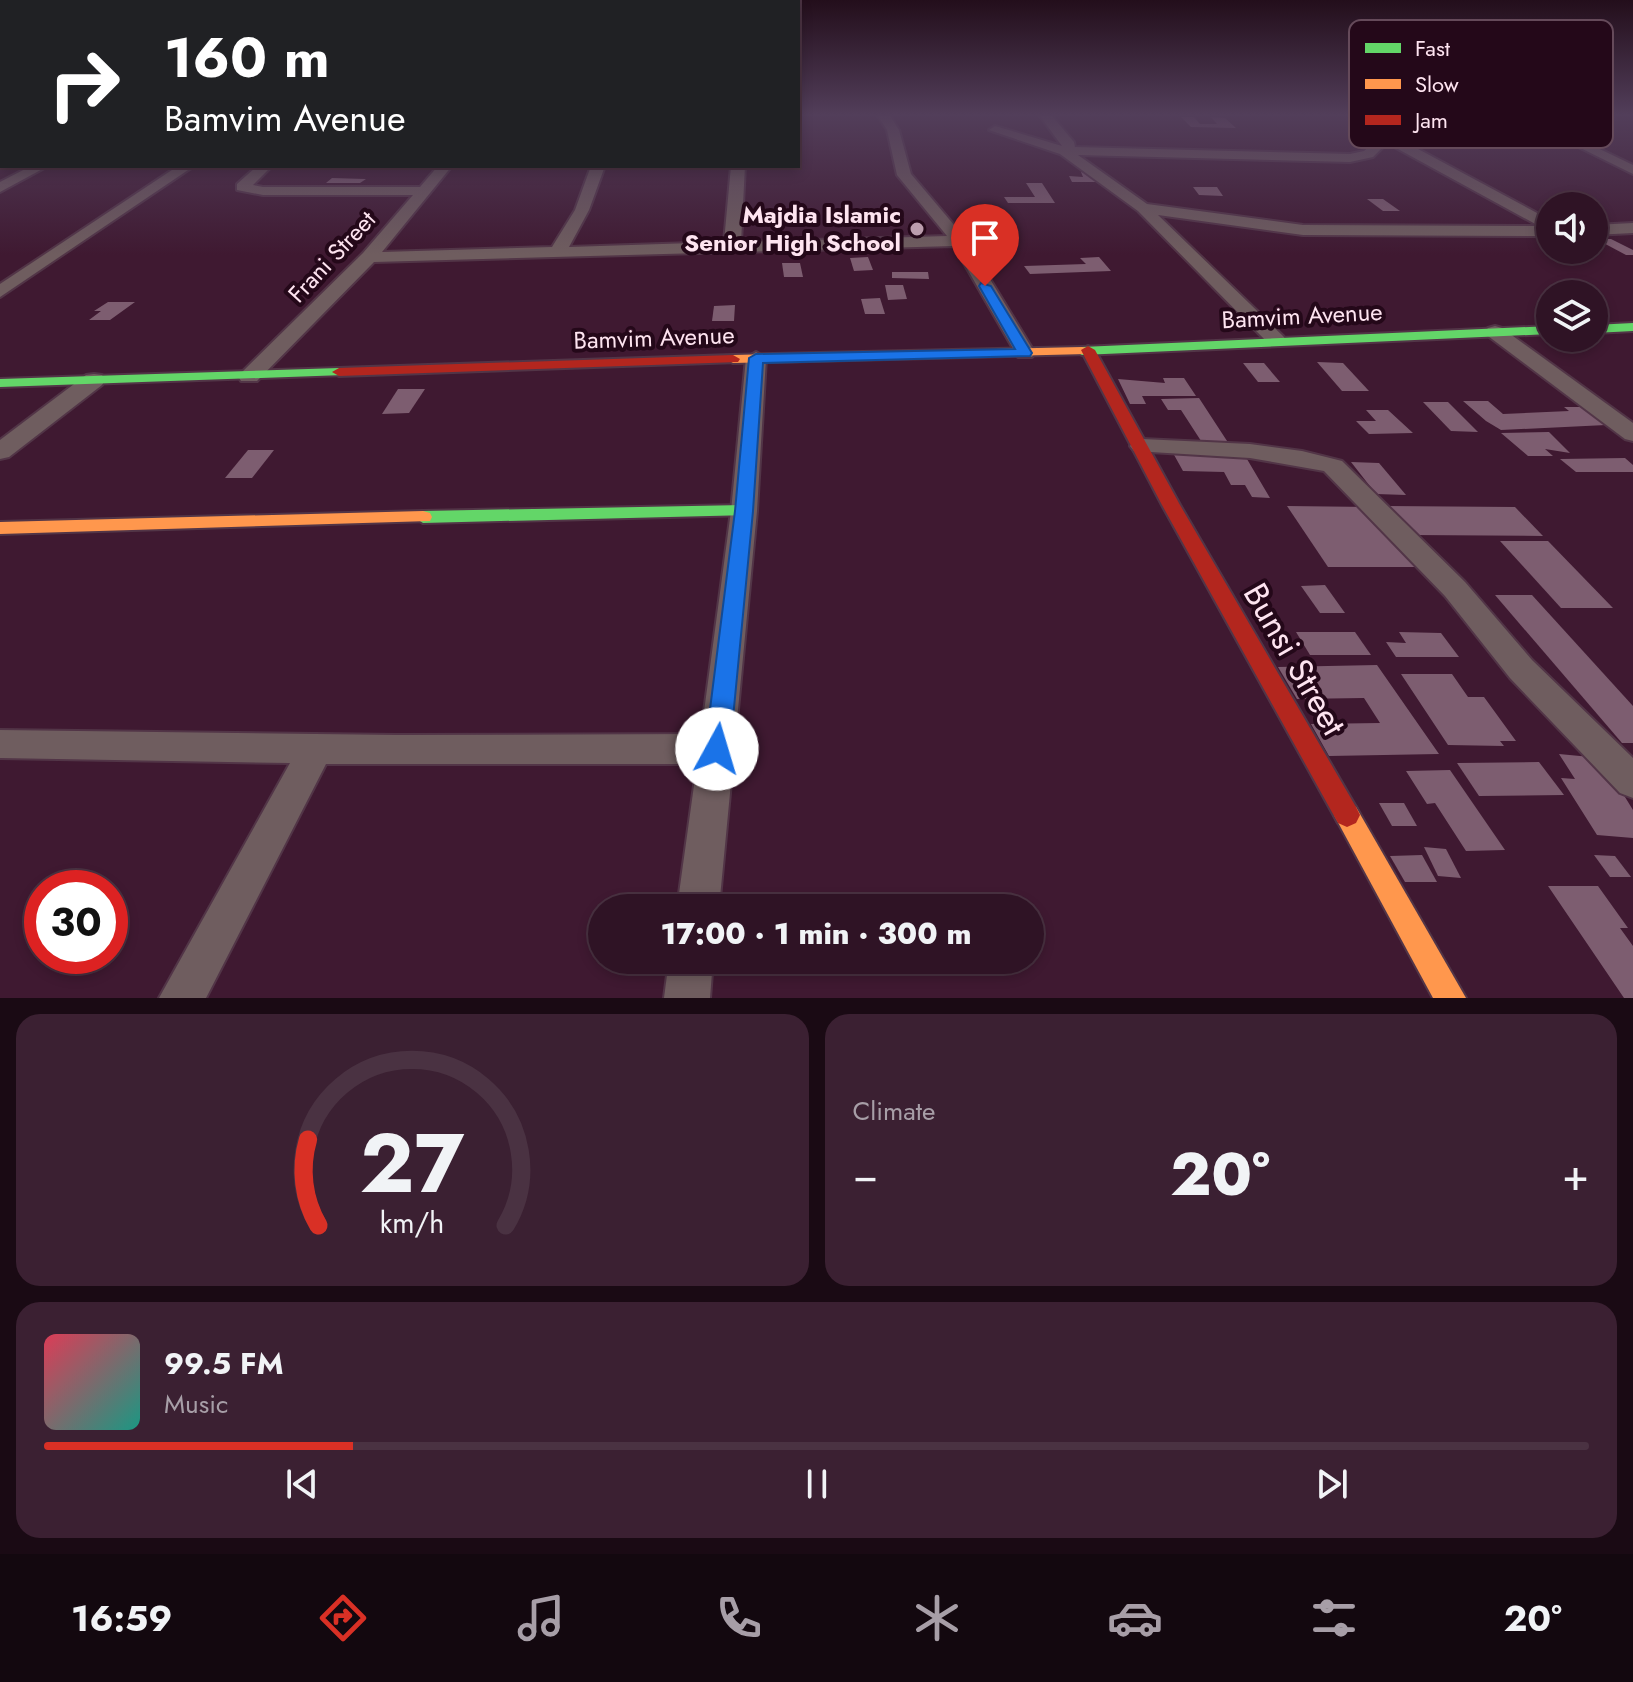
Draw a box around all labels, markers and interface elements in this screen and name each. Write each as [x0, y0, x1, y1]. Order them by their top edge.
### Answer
text: 160 m [164, 17, 330, 98]
legend [1349, 20, 1613, 148]
icon: right [32, 32, 136, 136]
text: Fast [1415, 32, 1451, 64]
text: Slow [1415, 68, 1459, 100]
text: Bamvim Avenue [164, 92, 406, 144]
text: Jam [1412, 104, 1448, 136]
map controls [1536, 192, 1608, 352]
button: sound [1536, 192, 1608, 264]
place label: Majdia Islamic Senior High School [684, 197, 901, 260]
street label: Frani Street [280, 203, 384, 311]
pin [951, 204, 1019, 286]
icon: arrive [963, 216, 1007, 260]
marker: Majdia Islamic Senior High School [908, 220, 926, 238]
button: layers [1536, 280, 1608, 352]
street label: Bamvim Avenue [1221, 294, 1383, 337]
street label: Bamvim Avenue [573, 317, 735, 358]
street label: Bunsi Street [1231, 574, 1358, 744]
position arrow [675, 707, 759, 791]
speed limit sign: 30 [24, 870, 128, 974]
text: 17:00 · 1 min · 300 m [660, 912, 972, 955]
text: Climate [853, 1092, 935, 1130]
text: 27 [360, 1103, 465, 1223]
text: 20° [1170, 1131, 1270, 1218]
text: − [853, 1143, 878, 1207]
text: + [1562, 1143, 1589, 1207]
text: km/h [380, 1202, 445, 1244]
text: 99.5 FM [164, 1342, 283, 1385]
text: Music [164, 1385, 228, 1423]
icon: previous [280, 1462, 324, 1506]
icon: pause [795, 1462, 839, 1506]
icon: next [1310, 1462, 1354, 1506]
icon: directions [315, 1590, 371, 1646]
icon: music [513, 1590, 569, 1646]
icon: phone [711, 1590, 767, 1646]
icon: climate [909, 1590, 965, 1646]
icon: car [1107, 1590, 1163, 1646]
icon: filters [1306, 1590, 1362, 1646]
text: 16:59 [71, 1592, 172, 1644]
text: 20° [1504, 1592, 1562, 1644]

